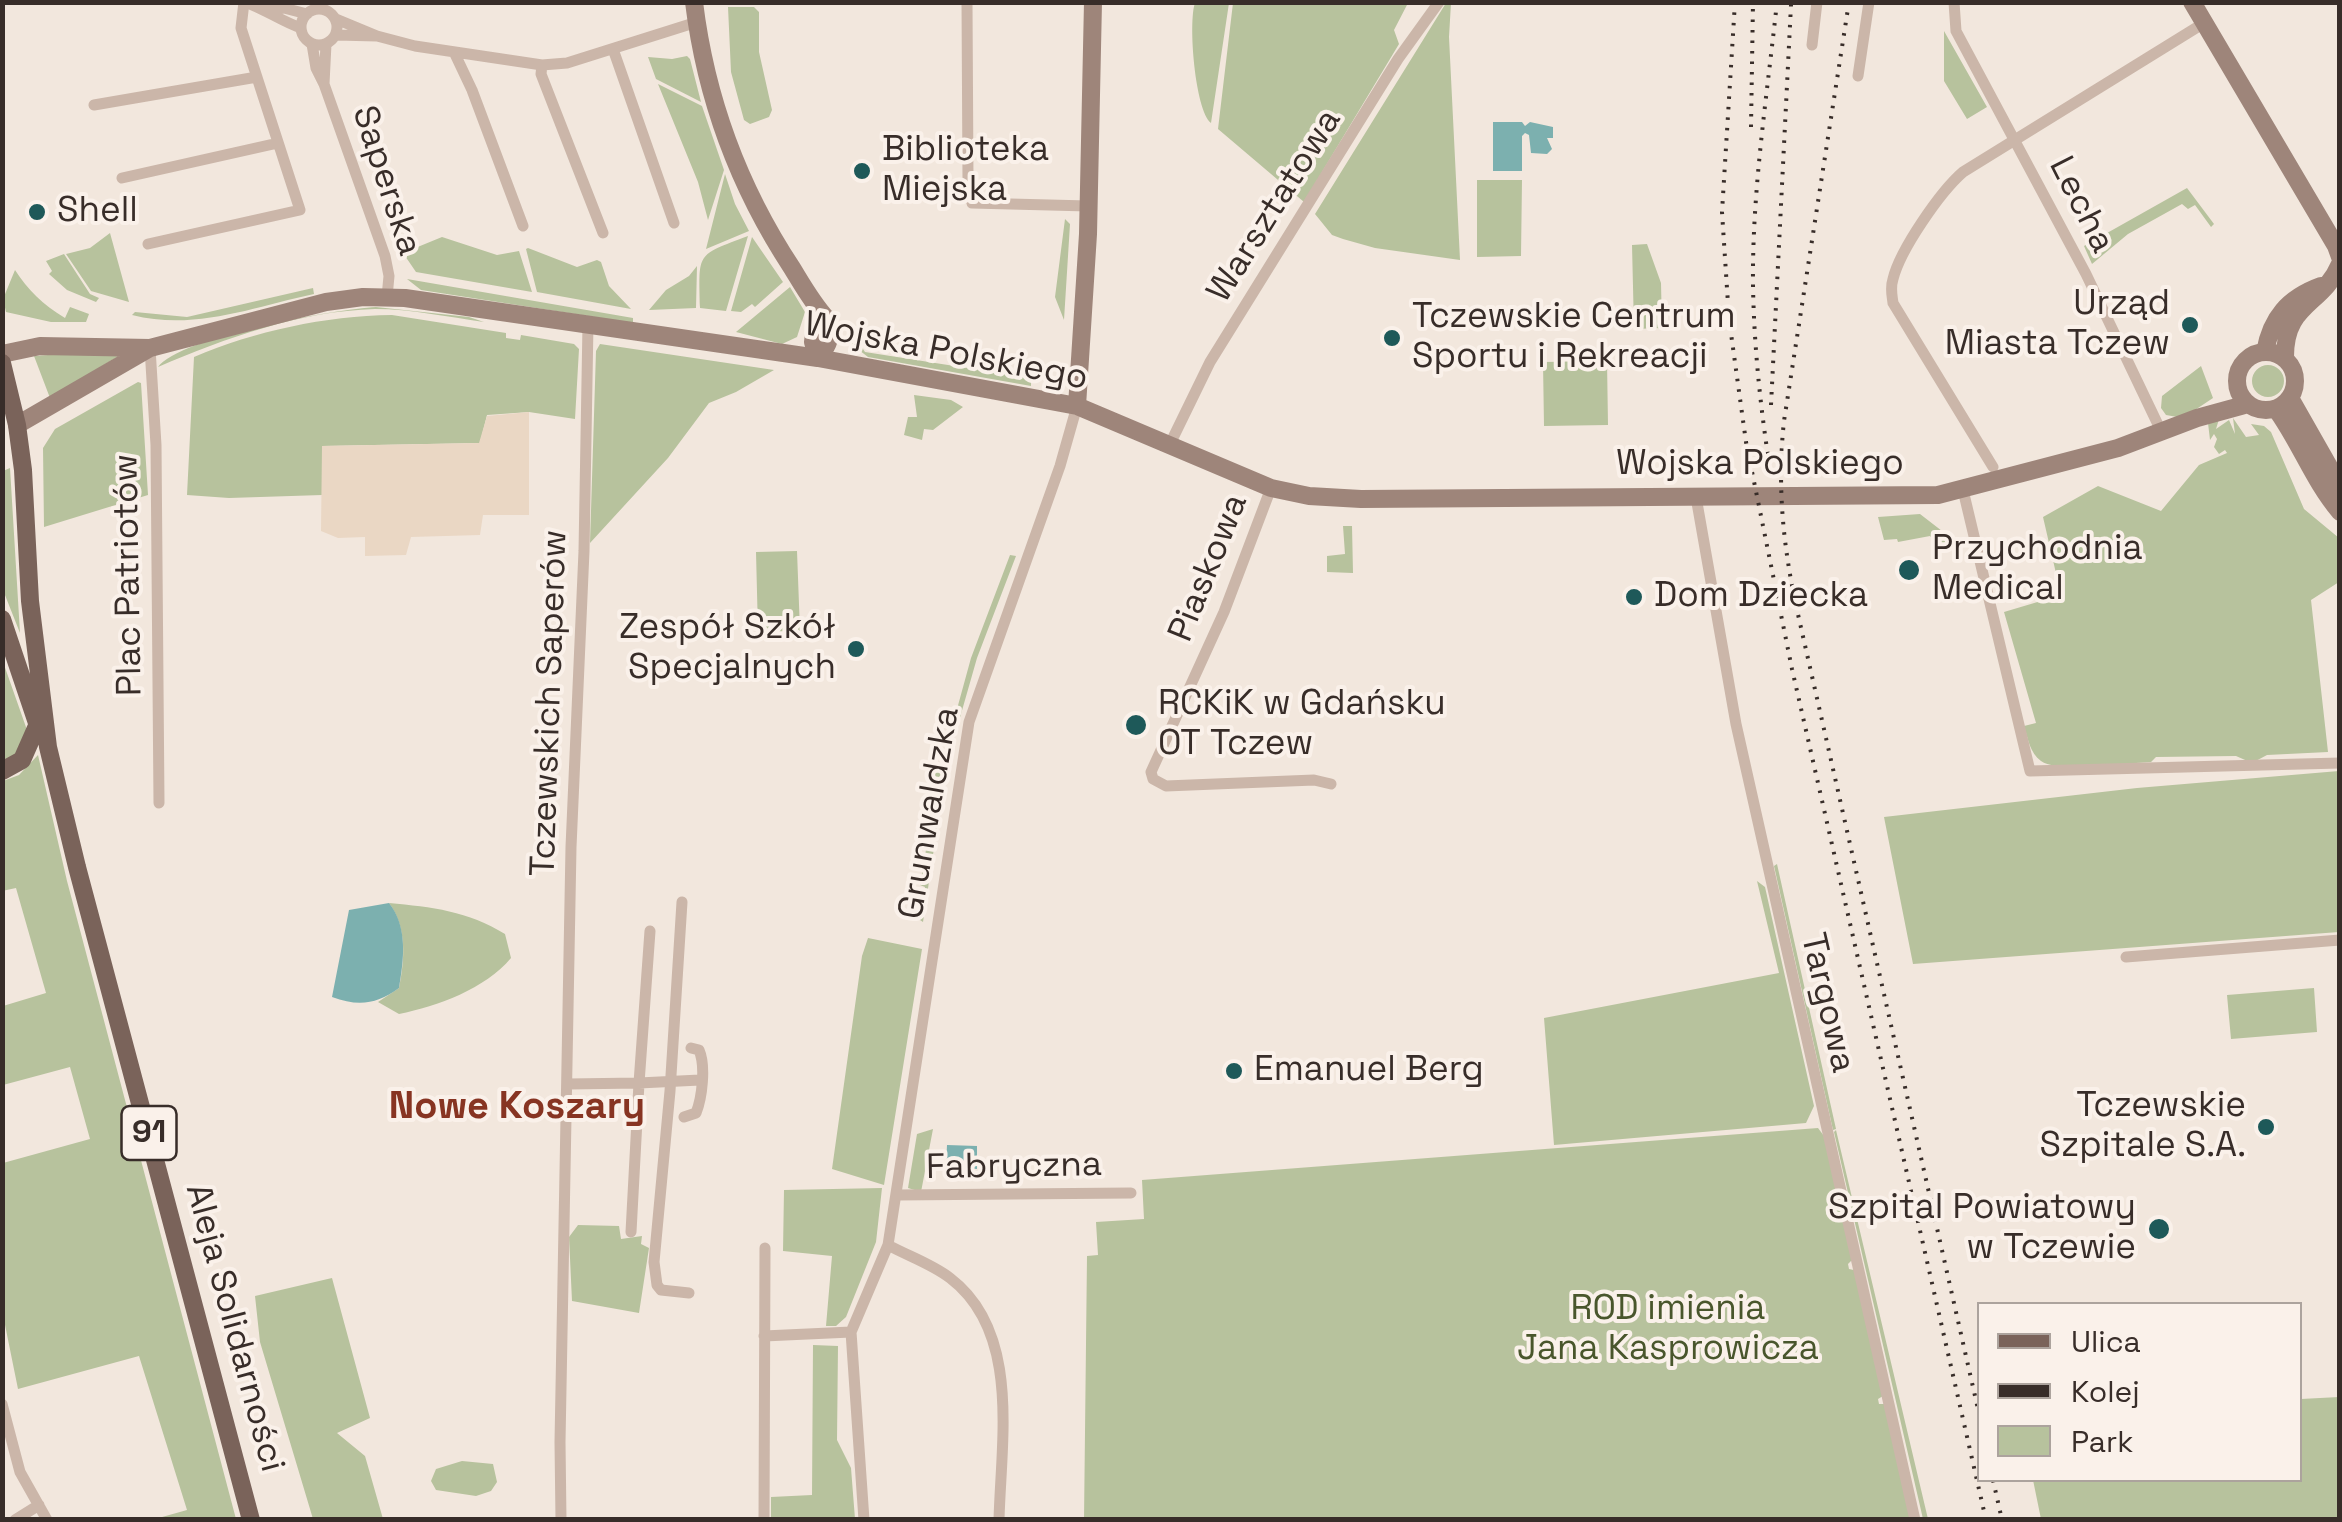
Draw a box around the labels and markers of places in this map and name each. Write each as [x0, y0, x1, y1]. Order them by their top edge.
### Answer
place label: Biblioteka Miejska [882, 130, 1049, 212]
marker: Biblioteka Miejska [851, 160, 873, 182]
place label: Shell [57, 191, 138, 233]
marker: Shell [26, 201, 48, 223]
place label: Urząd Miasta Tczew [1945, 284, 2170, 366]
place label: Tczewskie Centrum Sportu i Rekreacji [1412, 297, 1736, 379]
marker: Urząd Miasta Tczew [2179, 314, 2201, 336]
marker: Tczewskie Centrum Sportu i Rekreacji [1381, 327, 1403, 349]
place label: Przychodnia Medical [1932, 529, 2143, 611]
marker: Przychodnia Medical [1896, 557, 1922, 583]
place label: Dom Dziecka [1654, 576, 1868, 618]
marker: Dom Dziecka [1623, 586, 1645, 608]
place label: Zespół Szkół Specjalnych [619, 608, 836, 690]
marker: Zespół Szkół Specjalnych [845, 638, 867, 660]
place label: RCKiK w Gdańsku OT Tczew [1158, 684, 1446, 766]
marker: RCKiK w Gdańsku OT Tczew [1123, 712, 1149, 738]
place label: Emanuel Berg [1254, 1050, 1484, 1092]
marker: Emanuel Berg [1223, 1060, 1245, 1082]
place label: Tczewskie Szpitale S.A. [2040, 1086, 2246, 1168]
marker: Tczewskie Szpitale S.A. [2255, 1116, 2277, 1138]
place label: Szpital Powiatowy w Tczewie [1828, 1188, 2136, 1270]
marker: Szpital Powiatowy w Tczewie [2146, 1216, 2172, 1242]

